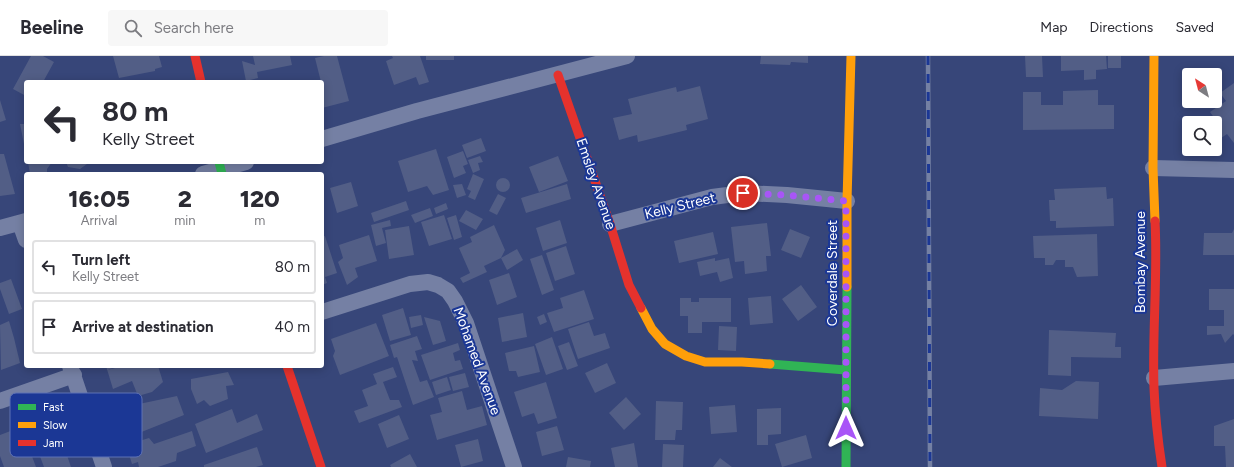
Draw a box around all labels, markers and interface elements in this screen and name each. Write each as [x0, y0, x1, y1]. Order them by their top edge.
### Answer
search box [108, 10, 388, 46]
text: Beeline [20, 16, 84, 39]
icon: search [122, 17, 144, 39]
text: Search here [154, 19, 234, 37]
text: Map [1040, 19, 1068, 36]
text: Directions [1090, 19, 1153, 36]
text: Saved [1175, 19, 1214, 36]
north arrow [1182, 68, 1222, 108]
map controls [1182, 68, 1222, 156]
text: 80 m [102, 94, 168, 128]
icon: left [36, 96, 88, 148]
button: search [1182, 116, 1222, 156]
text: Kelly Street [102, 128, 195, 150]
street label: Emsley Avenue [572, 136, 620, 232]
pin [726, 176, 760, 210]
icon: arrive [732, 182, 754, 204]
text: 16:05 [68, 184, 130, 213]
text: 2 [178, 184, 192, 213]
text: 120 [240, 184, 280, 213]
street label: Kelly Street [643, 189, 717, 223]
street label: Bombay Avenue [1132, 211, 1149, 313]
text: Arrival [81, 213, 117, 228]
text: min [174, 213, 196, 228]
text: m [254, 213, 265, 228]
street label: Coverdale Street [824, 220, 841, 326]
text: Turn left [72, 251, 130, 269]
icon: left [38, 256, 60, 278]
text: 80 m [275, 258, 310, 276]
text: Kelly Street [72, 269, 139, 284]
street label: Mohamed Avenue [450, 305, 505, 418]
icon: arrive [38, 316, 60, 338]
text: Arrive at destination [72, 318, 213, 336]
text: 40 m [275, 318, 310, 336]
legend [10, 393, 142, 457]
text: Fast [43, 401, 64, 414]
position arrow [825, 407, 867, 449]
text: Slow [43, 419, 67, 432]
text: Jam [43, 437, 64, 450]

